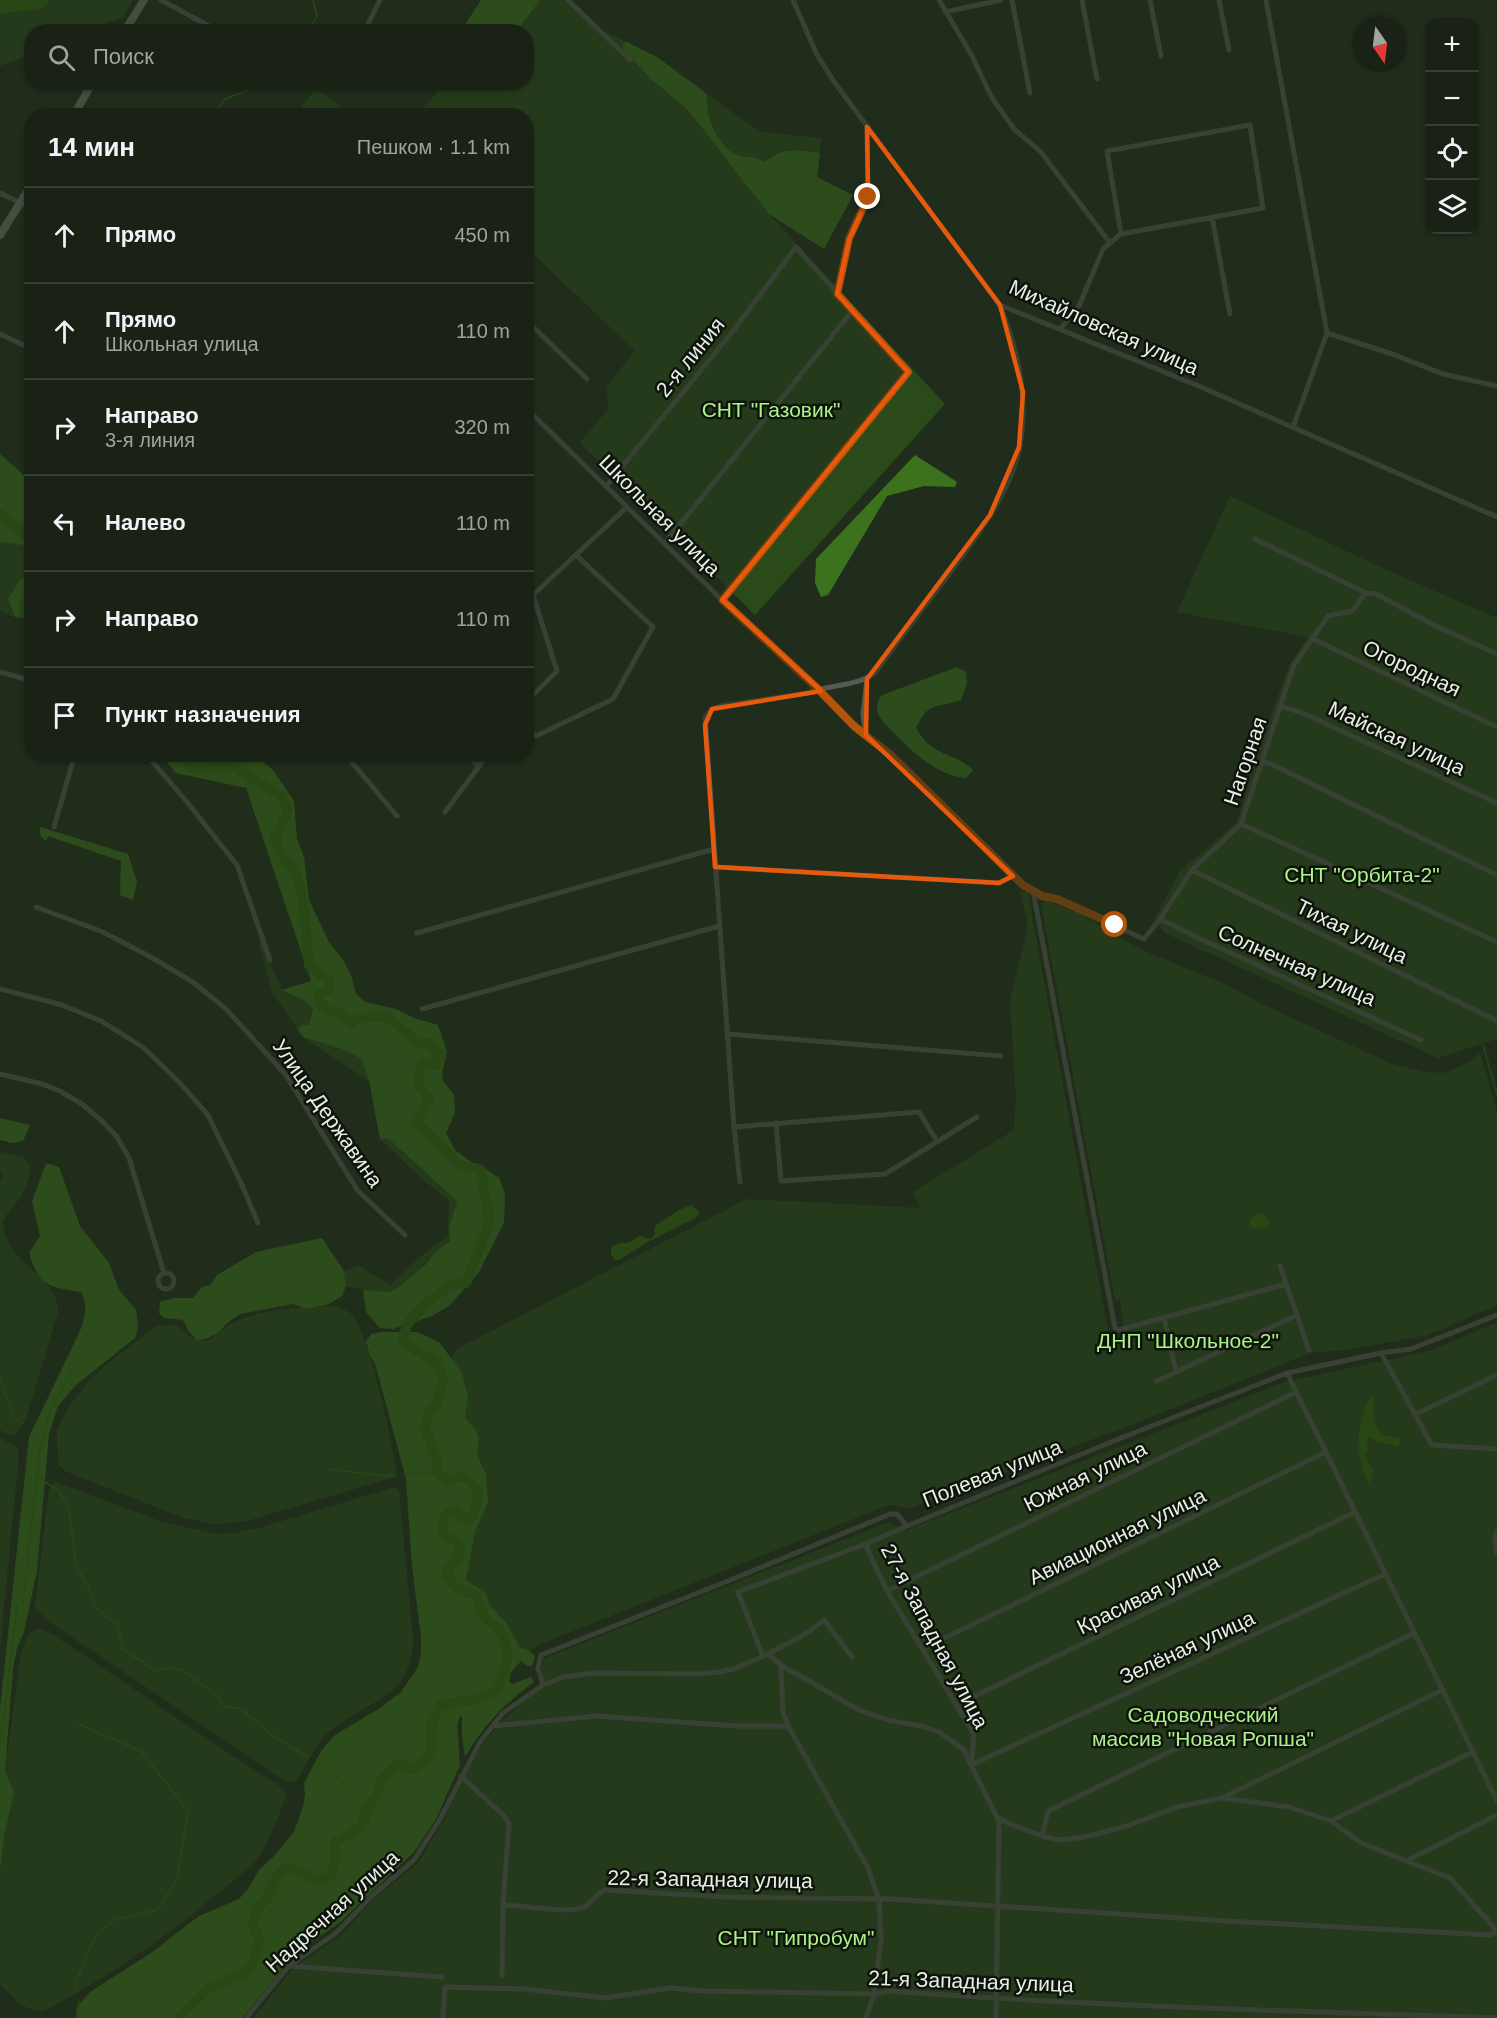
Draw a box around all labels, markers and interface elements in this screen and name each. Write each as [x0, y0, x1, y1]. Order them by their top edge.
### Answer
north arrow [1353, 18, 1407, 72]
map controls [1425, 18, 1479, 234]
button: + [1425, 18, 1479, 72]
search box [24, 24, 534, 90]
icon: search [45, 41, 78, 74]
text: Поиск [93, 44, 154, 69]
button: − [1425, 72, 1479, 126]
button: locate [1425, 126, 1479, 180]
text: 14 мин [48, 132, 135, 162]
text: Пешком · 1.1 km [357, 136, 510, 158]
button: layers [1425, 180, 1479, 234]
route end [854, 183, 880, 209]
icon: ahead [48, 219, 81, 252]
text: Прямо [105, 222, 176, 247]
text: 450 m [454, 224, 510, 246]
street label: Михайловская улица [1006, 275, 1202, 379]
text: Прямо [105, 307, 176, 332]
street label: 2-я линия [651, 313, 729, 401]
icon: ahead [48, 315, 81, 348]
text: 110 m [456, 320, 510, 342]
text: Школьная улица [105, 333, 259, 355]
park label: СНТ "Газовик" [702, 398, 840, 421]
text: Направо [105, 403, 199, 428]
icon: right [48, 411, 81, 444]
text: 320 m [454, 416, 510, 438]
text: 3-я линия [105, 429, 195, 451]
street label: Школьная улица [595, 450, 725, 580]
icon: left [48, 507, 81, 540]
text: Налево [105, 510, 186, 535]
text: 110 m [456, 512, 510, 534]
icon: right [48, 603, 81, 636]
text: Направо [105, 606, 199, 631]
text: 110 m [456, 608, 510, 630]
street label: Огородная [1360, 635, 1464, 701]
street label: Майская улица [1325, 696, 1469, 780]
icon: arrive [48, 699, 81, 732]
text: Пункт назначения [105, 702, 301, 727]
street label: Нагорная [1219, 714, 1271, 808]
park label: СНТ "Орбита-2" [1284, 863, 1440, 886]
street label: Тихая улица [1293, 894, 1411, 968]
route start [1101, 911, 1127, 937]
street label: Солнечная улица [1214, 920, 1380, 1010]
street label: Улица Державина [268, 1035, 388, 1192]
park label: ДНП "Школьное-2" [1097, 1329, 1279, 1352]
street label: Полевая улица [919, 1435, 1065, 1511]
street label: Южная улица [1020, 1436, 1150, 1516]
street label: Авиационная улица [1025, 1483, 1209, 1589]
street label: 27-я Западная улица [877, 1540, 994, 1732]
street label: Красивая улица [1073, 1549, 1223, 1638]
street label: Зелёная улица [1116, 1606, 1258, 1688]
park label: Садоводческий массив "Новая Ропша" [1092, 1703, 1314, 1750]
street label: Надречная улица [261, 1845, 403, 1977]
street label: 22-я Западная улица [607, 1866, 813, 1892]
park label: СНТ "Гипробум" [718, 1926, 874, 1949]
street label: 21-я Западная улица [868, 1966, 1074, 1996]

